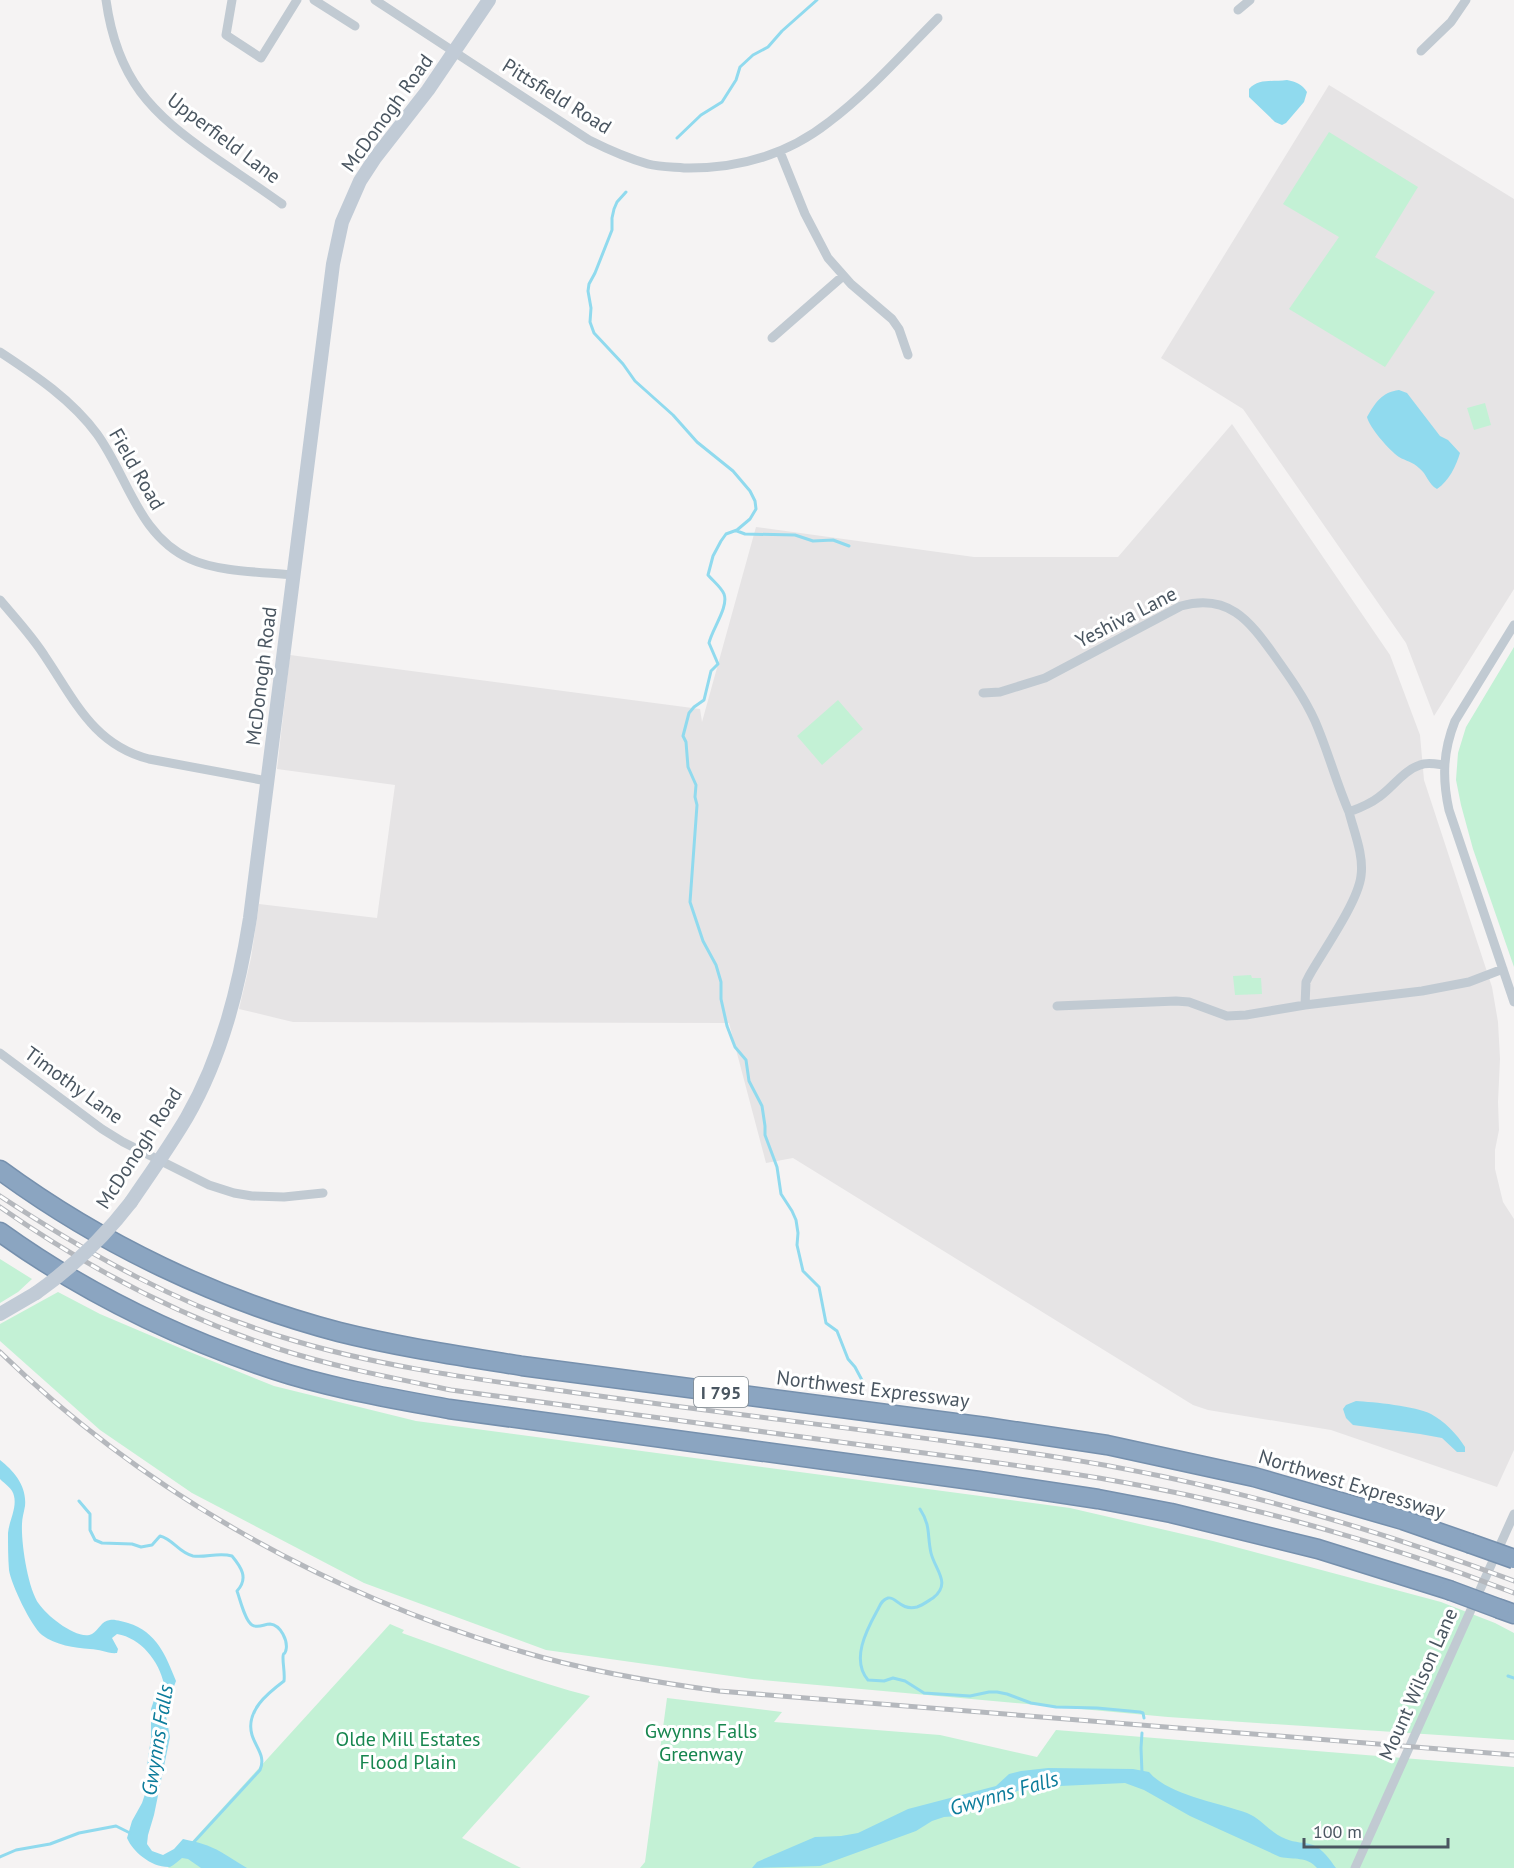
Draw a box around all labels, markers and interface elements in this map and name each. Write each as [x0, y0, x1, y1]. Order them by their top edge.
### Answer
street label: McDonogh Road [335, 49, 439, 177]
street label: Pittsfield Road [498, 52, 616, 140]
street label: Upperfield Lane [162, 87, 286, 189]
street label: Field Road [103, 423, 171, 515]
street label: Yeshiva Lane [1071, 580, 1181, 654]
street label: McDonogh Road [240, 605, 282, 747]
street label: Timothy Lane [19, 1040, 129, 1130]
street label: McDonogh Road [90, 1082, 188, 1214]
street label: Northwest Expressway [775, 1364, 972, 1414]
road number: I 795 [694, 1377, 748, 1407]
street label: Northwest Expressway [1255, 1443, 1449, 1525]
street label: Mount Wilson Lane [1373, 1604, 1463, 1764]
water label: Gwynns Falls [135, 1682, 179, 1797]
park label: Gwynns Falls Greenway [645, 1718, 757, 1767]
park label: Olde Mill Estates Flood Plain [336, 1726, 480, 1775]
water label: Gwynns Falls [946, 1764, 1062, 1821]
scale bar [1304, 1811, 1448, 1849]
text: 100 m [1313, 1820, 1362, 1843]

